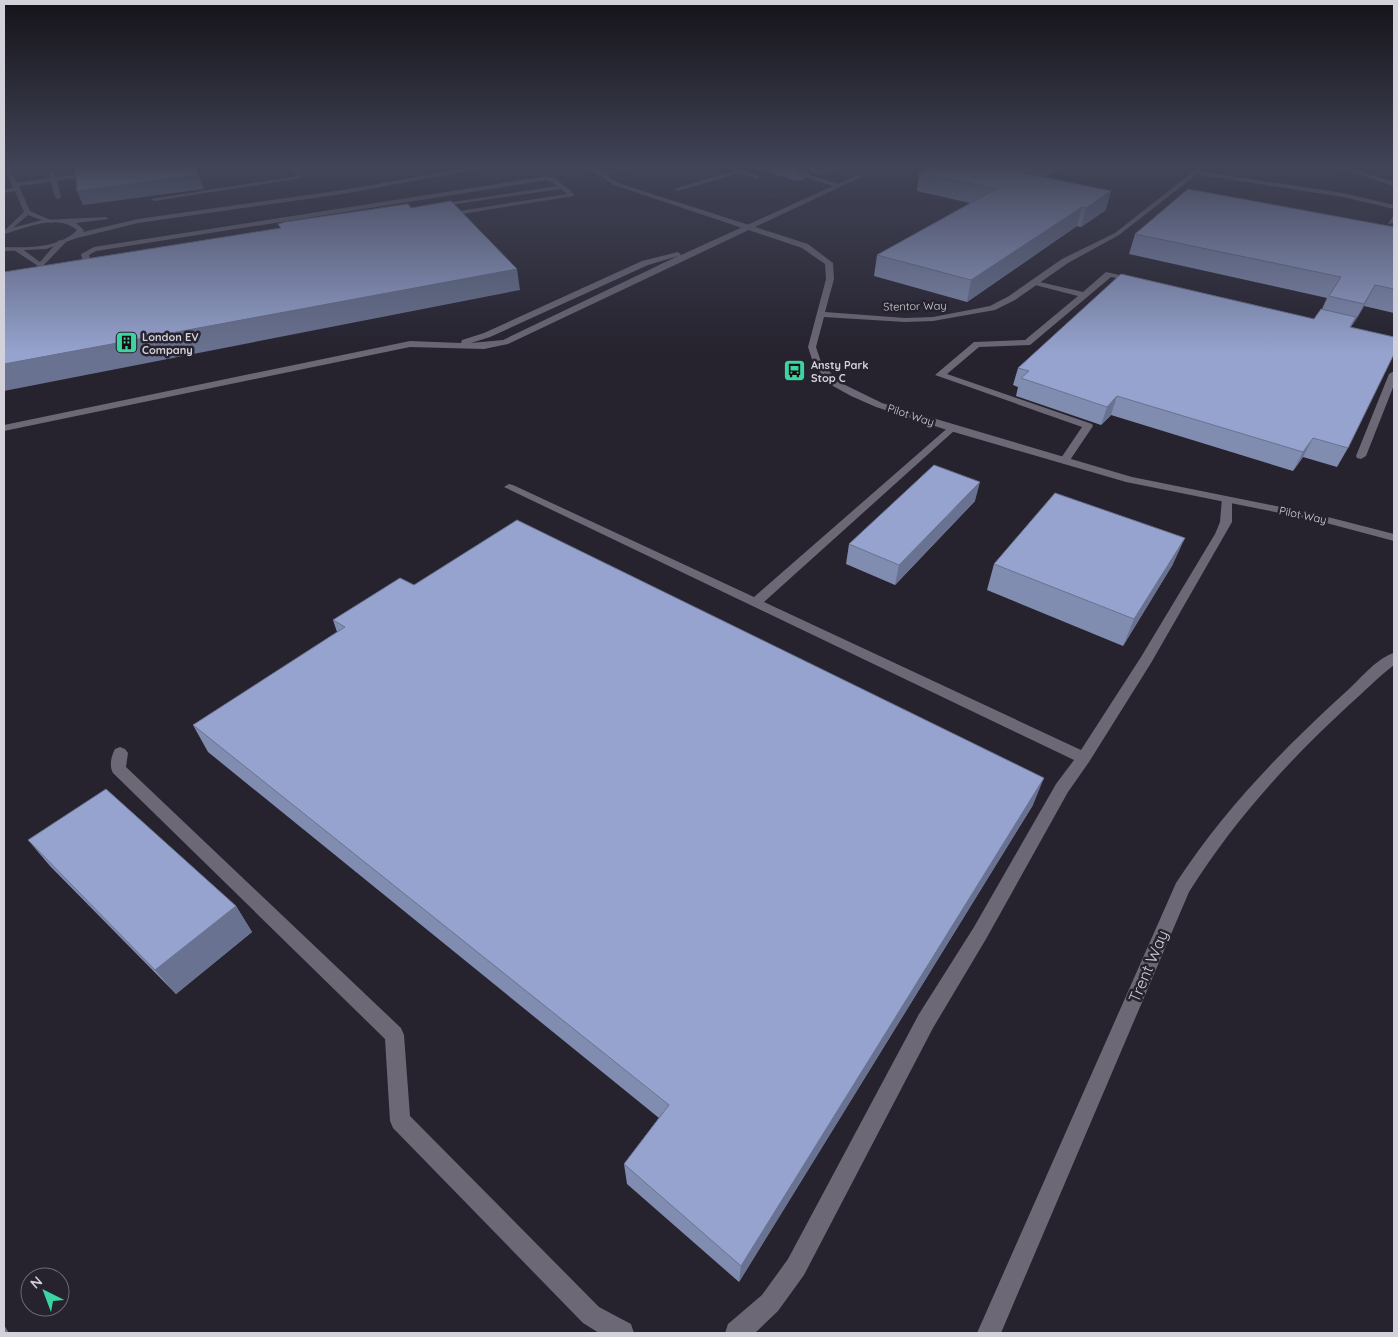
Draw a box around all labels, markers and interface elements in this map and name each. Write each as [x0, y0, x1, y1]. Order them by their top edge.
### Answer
street label: Stentor Way [883, 298, 947, 314]
place label: London EV Company [142, 330, 199, 357]
building icon: London EV Company [114, 331, 138, 355]
place label: Ansty Park Stop C [811, 358, 868, 385]
bus stop icon: Ansty Park Stop C [783, 359, 807, 383]
street label: Pilot Way [886, 401, 936, 429]
street label: Pilot Way [1278, 503, 1328, 527]
street label: Trent Way [1124, 927, 1172, 1005]
north arrow [20, 1267, 70, 1317]
text: N [26, 1272, 46, 1292]

